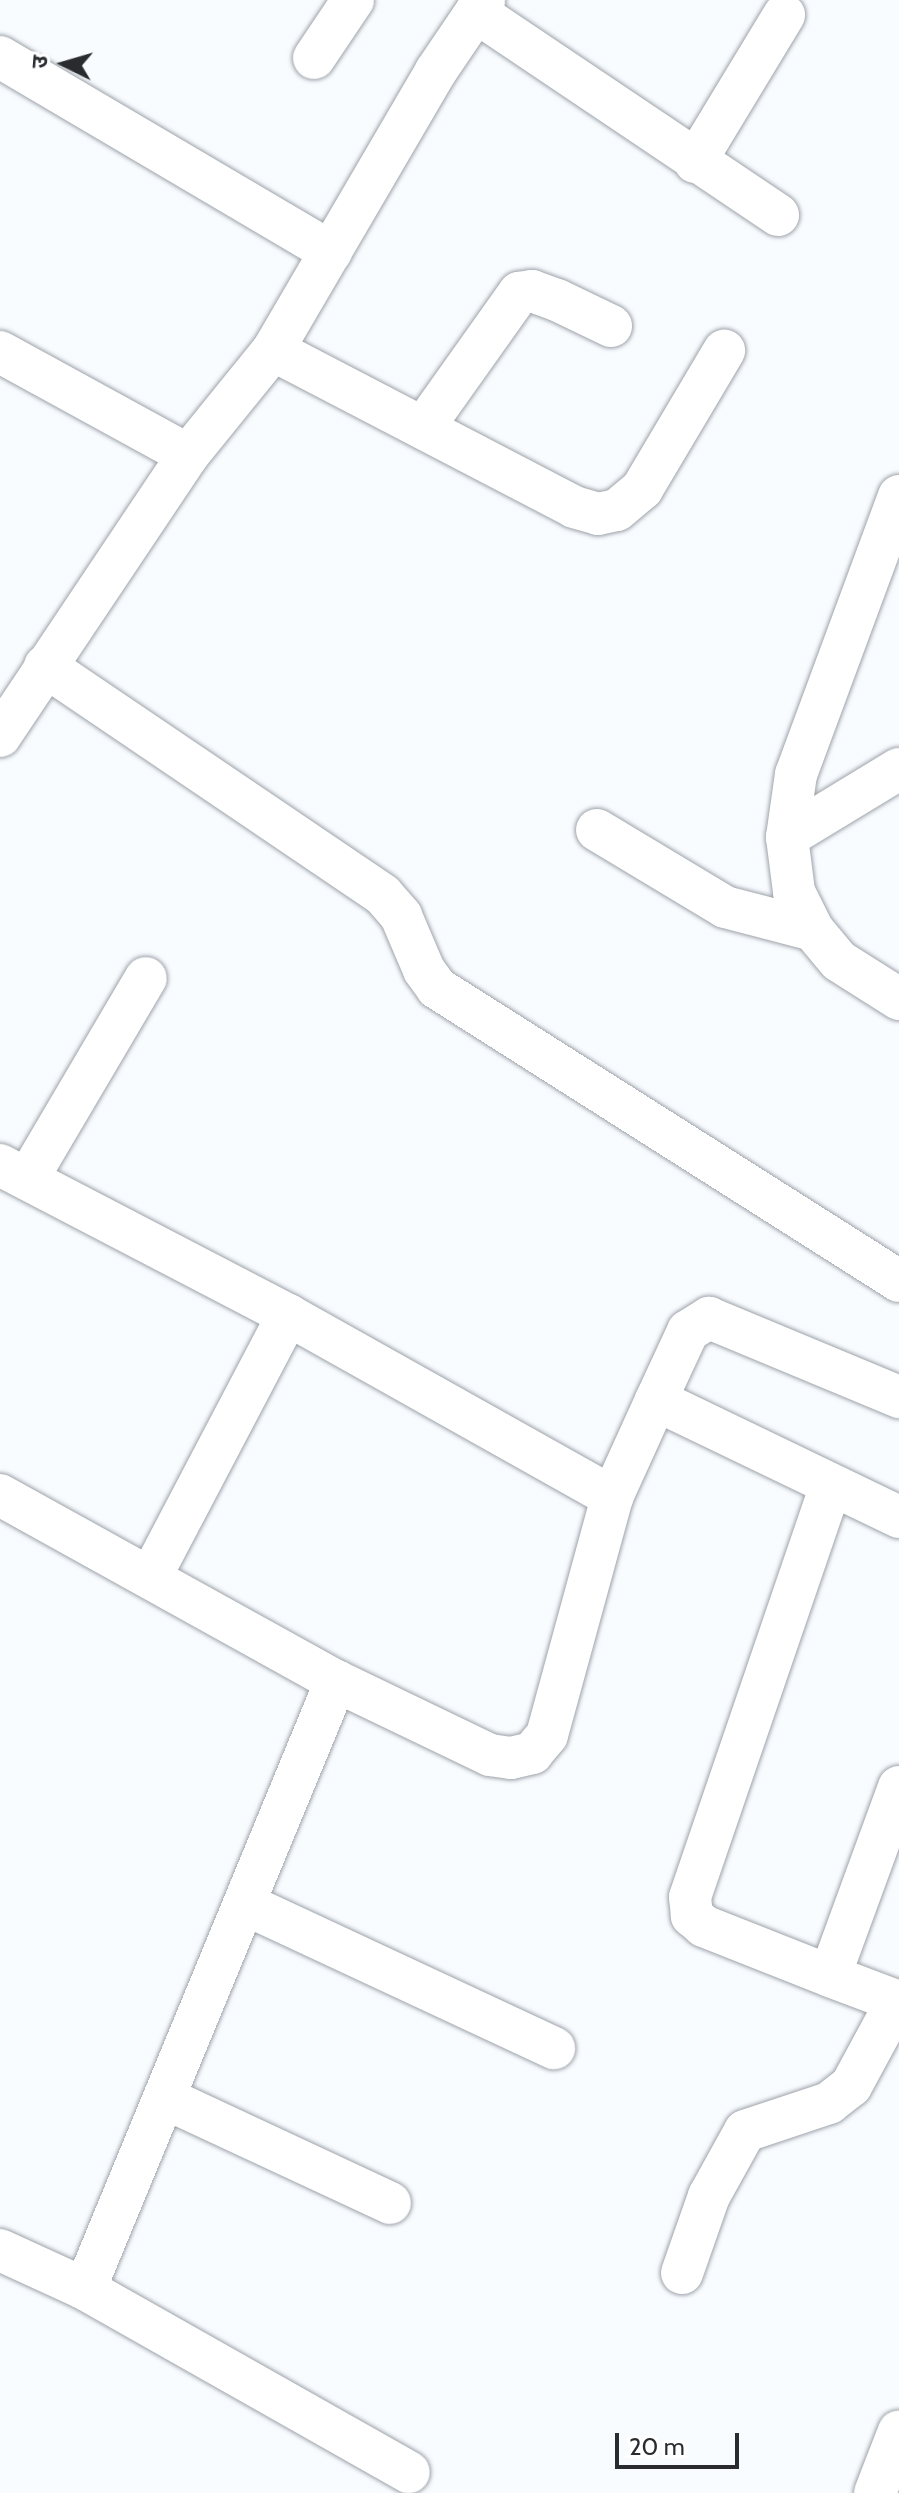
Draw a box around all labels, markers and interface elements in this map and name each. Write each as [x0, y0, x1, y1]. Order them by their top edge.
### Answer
north arrow [24, 24, 104, 104]
text: उ [26, 54, 54, 69]
scale bar [619, 2417, 743, 2467]
text: 20 m [629, 2432, 685, 2461]

